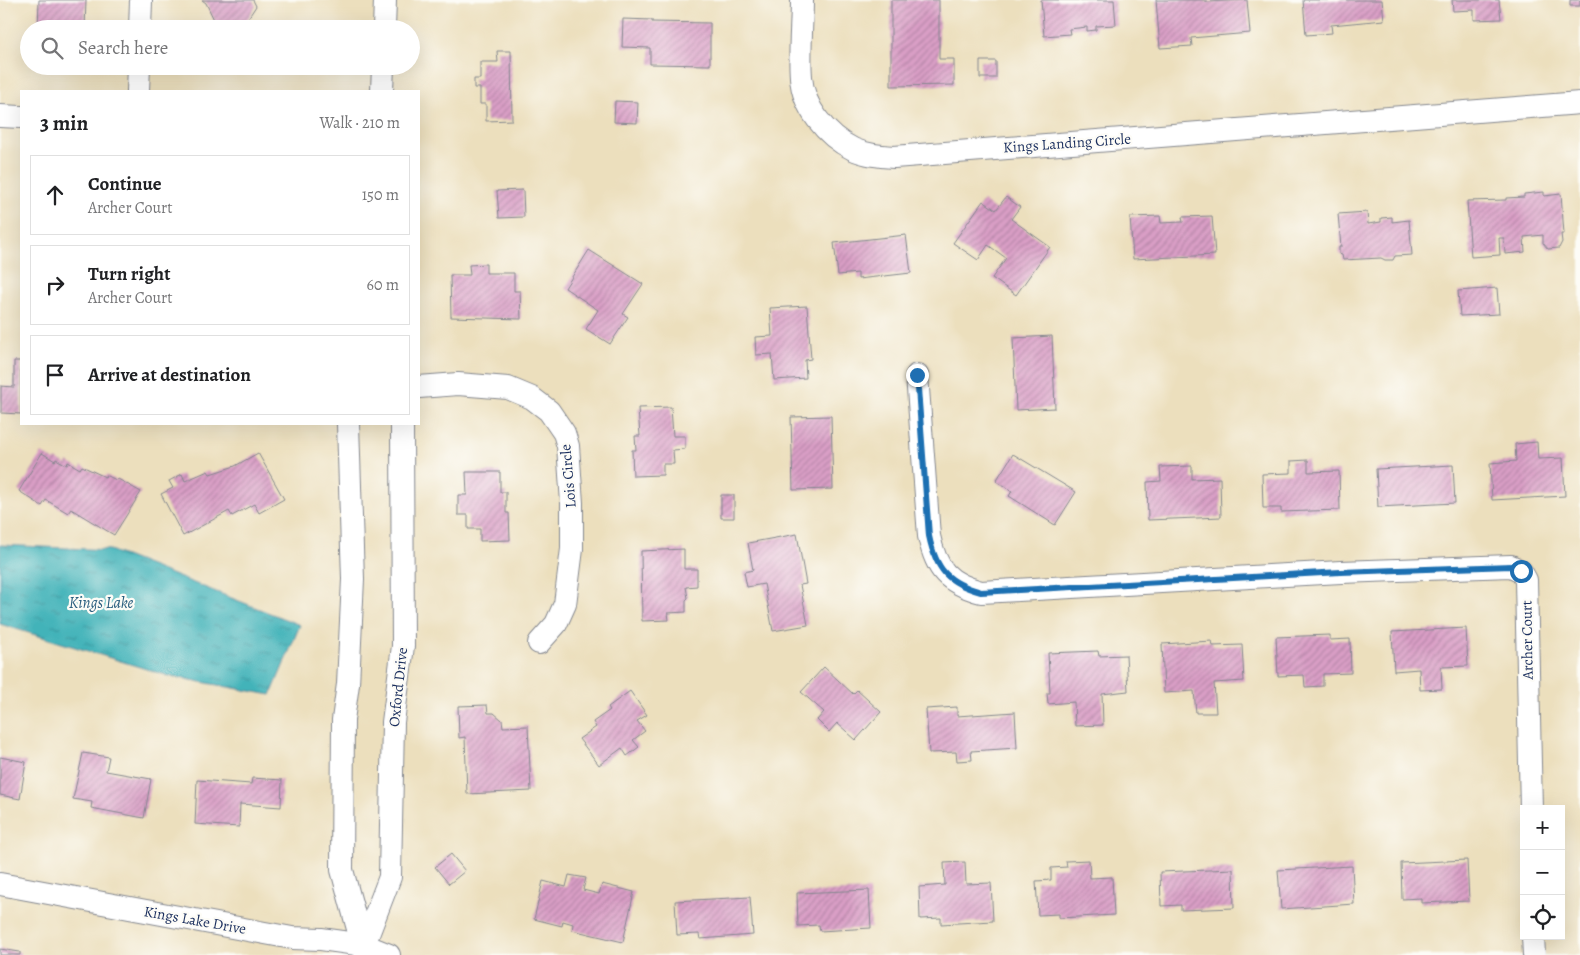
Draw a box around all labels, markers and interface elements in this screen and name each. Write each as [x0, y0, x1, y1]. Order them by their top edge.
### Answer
search box [20, 20, 420, 75]
icon: search [38, 34, 66, 62]
text: Search here [78, 35, 168, 61]
text: 3 min [40, 109, 88, 137]
text: Walk · 210 m [319, 112, 400, 134]
street label: Kings Landing Circle [1003, 129, 1132, 157]
text: Continue [88, 171, 162, 197]
icon: ahead [41, 181, 69, 209]
text: 150 m [362, 184, 399, 206]
text: Archer Court [88, 197, 173, 219]
text: Turn right [88, 261, 170, 287]
icon: right [41, 271, 69, 299]
text: 60 m [367, 274, 399, 296]
text: Archer Court [88, 287, 173, 309]
icon: arrive [41, 361, 69, 389]
text: Arrive at destination [88, 362, 251, 388]
route end [906, 364, 929, 387]
street label: Lois Circle [555, 443, 581, 509]
route start [1510, 560, 1533, 583]
water label: Kings Lake [69, 592, 134, 614]
street label: Archer Court [1516, 600, 1538, 681]
street label: Oxford Drive [384, 646, 412, 728]
map controls [1520, 805, 1565, 940]
button: + [1520, 805, 1565, 850]
button: − [1520, 850, 1565, 895]
button: locate [1520, 895, 1565, 940]
street label: Kings Lake Drive [142, 901, 248, 939]

